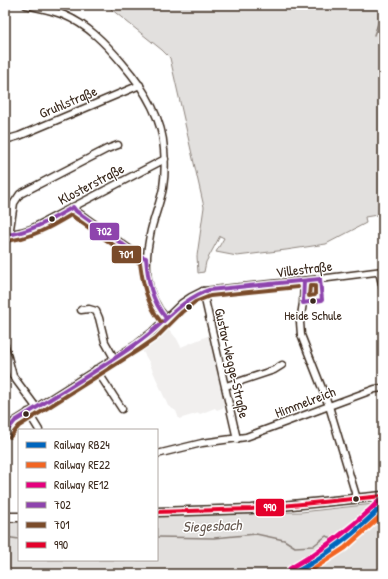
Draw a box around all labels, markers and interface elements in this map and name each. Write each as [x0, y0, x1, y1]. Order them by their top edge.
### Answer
street label: Gruhlstraße [36, 81, 101, 123]
street label: Klosterstraße [55, 158, 128, 210]
unlabelled marker [47, 214, 57, 224]
line badge: 702 [89, 222, 120, 241]
text: 702 [95, 224, 113, 238]
line badge: 701 [111, 245, 142, 264]
text: 701 [118, 247, 133, 261]
street label: Villestraße [275, 256, 334, 282]
marker: Heide Schule [308, 296, 318, 306]
unlabelled marker [184, 302, 194, 312]
street label: Gustav-Wegge-Straße [210, 306, 254, 420]
place label: Heide Schule [284, 306, 342, 324]
street label: Himmelreich [272, 381, 338, 422]
unlabelled marker [21, 409, 31, 419]
legend [18, 429, 158, 561]
text: Railway RB24 [54, 436, 110, 453]
text: Railway RE22 [54, 456, 110, 473]
text: Railway RE12 [54, 476, 109, 493]
unlabelled marker [351, 494, 361, 504]
text: 702 [54, 496, 71, 513]
line badge: 990 [255, 498, 285, 517]
text: 990 [263, 500, 277, 514]
water label: Siegesbach [182, 514, 243, 537]
text: 701 [54, 516, 70, 533]
text: 990 [54, 536, 68, 553]

